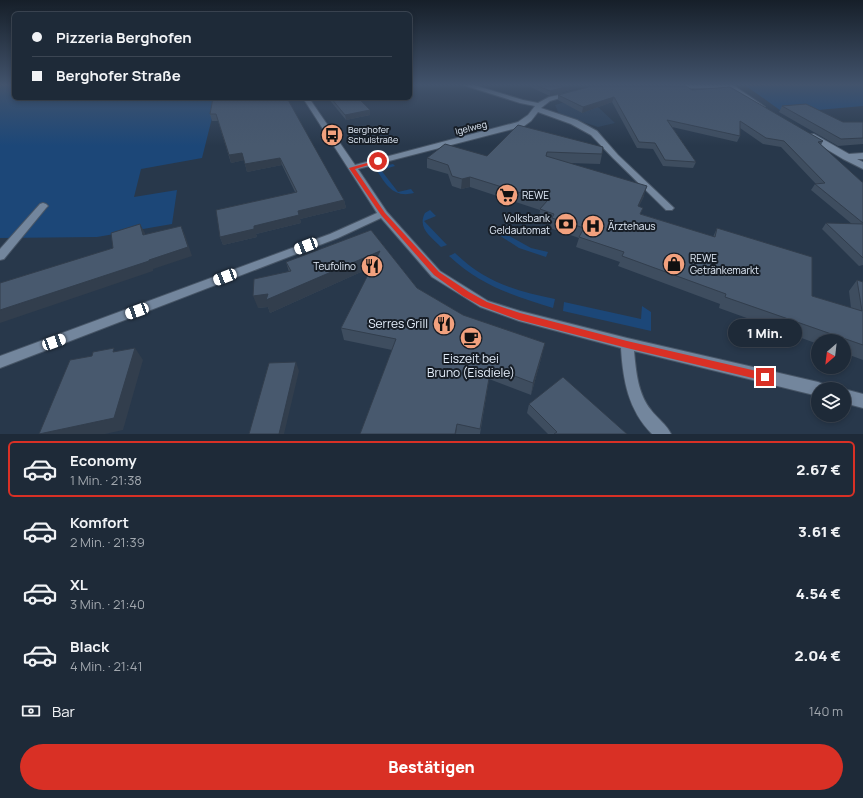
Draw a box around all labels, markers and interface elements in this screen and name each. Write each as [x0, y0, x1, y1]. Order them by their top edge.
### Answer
text: Pizzeria Berghofen [56, 27, 192, 48]
text: Berghofer Straße [56, 65, 181, 86]
street label: Igelweg [454, 117, 488, 138]
bus stop icon: Berghofer Schulstraße [319, 122, 345, 148]
place label: Berghofer Schulstraße [348, 123, 398, 146]
route start [369, 152, 387, 170]
supermarket icon: REWE [494, 182, 520, 208]
place label: REWE [522, 188, 549, 202]
place label: Volksbank Geldautomat [490, 211, 551, 237]
bank icon: Volksbank Geldautomat [553, 211, 579, 237]
hospital icon: Ärztehaus [580, 213, 606, 239]
place label: Ärztehaus [608, 219, 656, 233]
car [293, 236, 319, 256]
shop icon: REWE Getränkemarkt [661, 251, 687, 277]
place label: REWE Getränkemarkt [690, 251, 759, 277]
restaurant icon: Teufolino [359, 253, 385, 279]
place label: Teufolino [313, 259, 356, 273]
car [212, 267, 238, 287]
car [124, 301, 150, 321]
restaurant icon: Serres Grill [431, 311, 457, 337]
place label: Serres Grill [368, 315, 428, 332]
callout: 1 Min. [728, 319, 802, 347]
text: 1 Min. [747, 324, 783, 342]
cafe icon: Eiszeit bei Bruno (Eisdiele) [458, 325, 484, 351]
car [41, 332, 67, 352]
north arrow [811, 334, 851, 374]
map controls [811, 334, 851, 422]
place label: Eiszeit bei Bruno (Eisdiele) [427, 350, 515, 381]
route end [756, 368, 774, 386]
button: layers [811, 382, 851, 422]
text: Economy [70, 450, 137, 471]
icon: car [22, 451, 58, 487]
text: 2.67 € [796, 459, 841, 480]
text: 1 Min. · 21:38 [70, 471, 142, 489]
text: Komfort [70, 512, 129, 533]
icon: car [22, 513, 58, 549]
text: 3.61 € [798, 521, 841, 542]
text: 2 Min. · 21:39 [70, 533, 145, 551]
text: XL [70, 574, 88, 595]
icon: car [22, 575, 58, 611]
text: 4.54 € [796, 583, 841, 604]
text: 3 Min. · 21:40 [70, 595, 145, 613]
text: Black [70, 636, 109, 657]
icon: car [22, 637, 58, 673]
text: 2.04 € [794, 645, 841, 666]
text: 4 Min. · 21:41 [70, 657, 143, 675]
icon: cash [20, 700, 42, 722]
text: Bar [52, 701, 75, 722]
text: 140 m [809, 702, 843, 720]
button: Bestätigen [20, 744, 843, 790]

